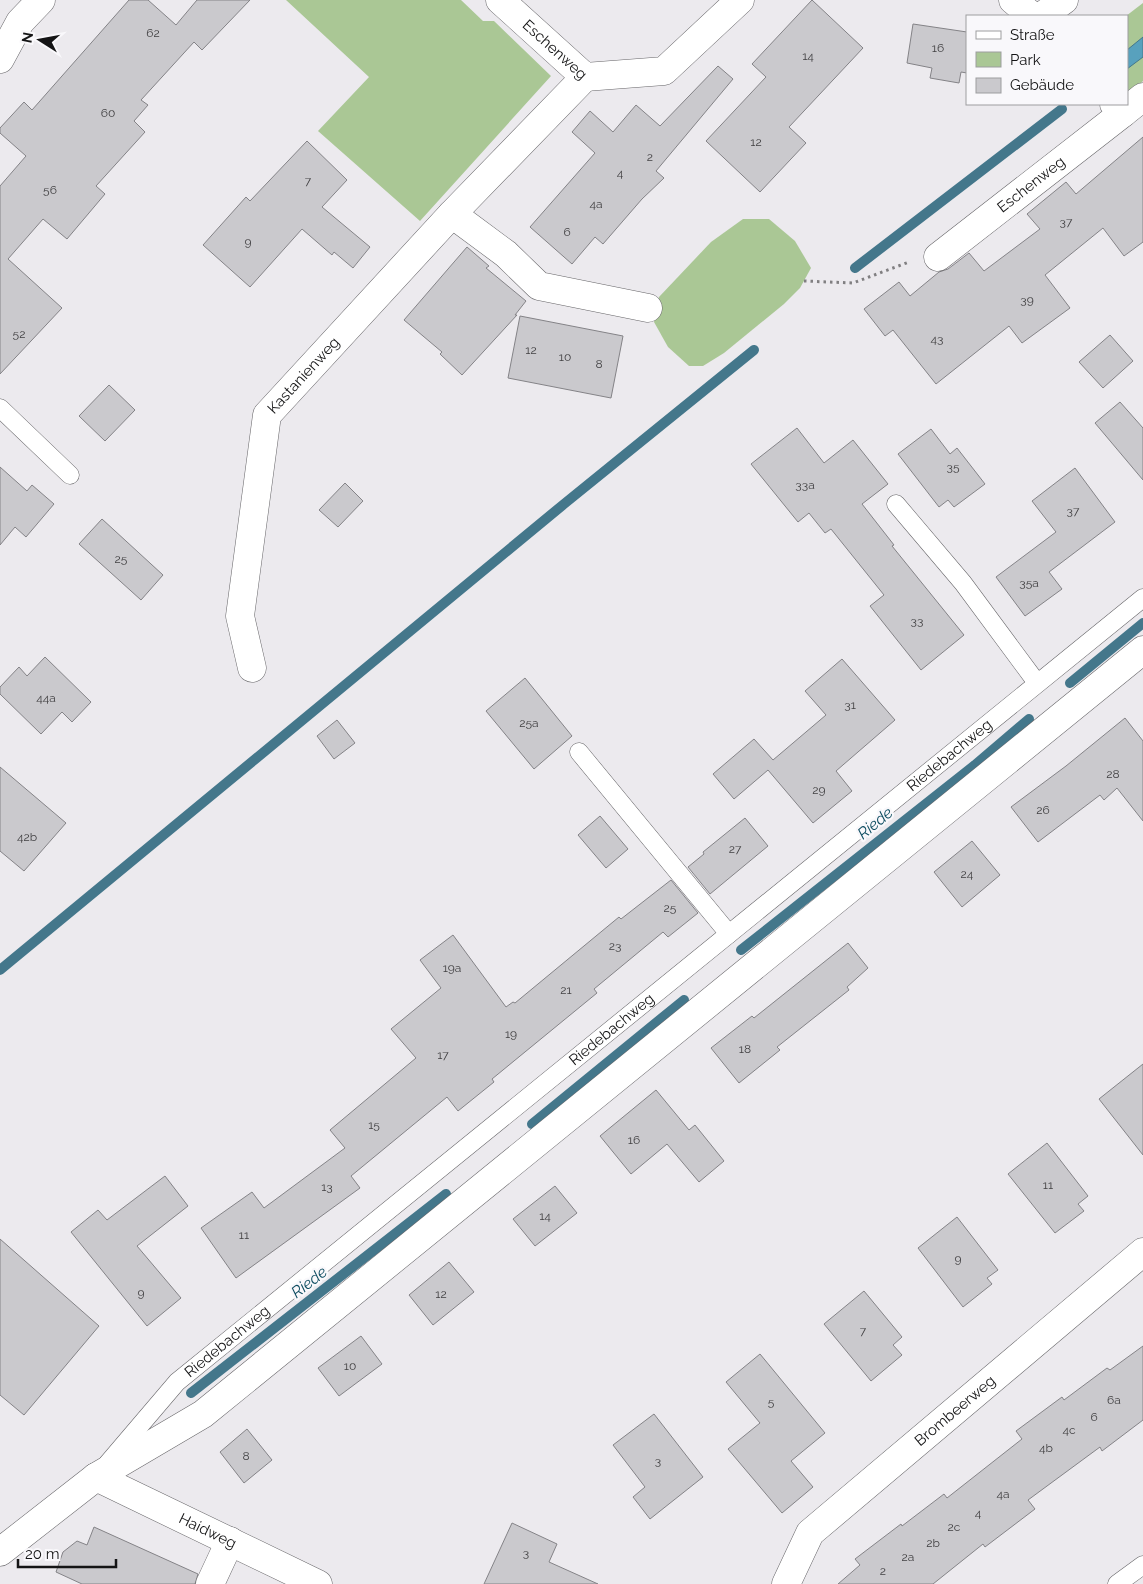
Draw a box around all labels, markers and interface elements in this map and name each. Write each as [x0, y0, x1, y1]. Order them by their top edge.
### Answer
north arrow [15, 15, 65, 65]
legend [966, 15, 1128, 105]
street label: Eschenweg [519, 16, 591, 83]
house number: 62 [146, 26, 160, 40]
text: Straße [1010, 26, 1055, 44]
text: N [18, 31, 36, 44]
house number: 16 [932, 41, 944, 55]
house number: 14 [802, 49, 814, 63]
text: Park [1010, 51, 1041, 69]
text: Gebäude [1010, 76, 1074, 94]
house number: 60 [101, 106, 115, 120]
house number: 12 [750, 135, 762, 149]
house number: 2 [647, 150, 653, 164]
street label: Eschenweg [994, 153, 1069, 216]
house number: 4 [617, 166, 624, 180]
house number: 7 [305, 174, 312, 188]
house number: 56 [43, 183, 57, 197]
house number: 4a [589, 197, 603, 211]
house number: 37 [1060, 215, 1073, 229]
house number: 6 [563, 225, 571, 239]
house number: 9 [244, 235, 252, 249]
house number: 39 [1020, 293, 1034, 307]
house number: 52 [13, 327, 25, 341]
house number: 43 [931, 332, 943, 346]
street label: Kastanienweg [264, 333, 343, 417]
house number: 12 [525, 343, 537, 357]
house number: 10 [559, 350, 571, 364]
house number: 8 [595, 357, 603, 371]
house number: 35 [947, 460, 960, 474]
house number: 33a [795, 478, 815, 492]
house number: 37 [1067, 504, 1080, 518]
house number: 25 [115, 552, 128, 566]
house number: 35a [1019, 576, 1039, 590]
house number: 33 [911, 614, 923, 628]
house number: 44a [36, 691, 56, 705]
house number: 31 [844, 698, 856, 712]
street label: Riedebachweg [903, 715, 995, 795]
house number: 25a [519, 716, 539, 730]
house number: 28 [1106, 767, 1120, 781]
house number: 29 [812, 783, 826, 797]
water label: Riede [853, 803, 897, 843]
house number: 26 [1036, 803, 1050, 817]
house number: 42b [17, 830, 37, 844]
house number: 27 [729, 842, 742, 856]
house number: 24 [961, 867, 974, 881]
house number: 25 [664, 901, 677, 915]
house number: 23 [609, 939, 621, 953]
house number: 19a [443, 961, 461, 975]
house number: 21 [560, 983, 572, 997]
street label: Riedebachweg [565, 990, 658, 1069]
house number: 19 [505, 1027, 517, 1041]
house number: 18 [739, 1042, 751, 1056]
house number: 17 [437, 1048, 449, 1062]
house number: 15 [368, 1118, 380, 1132]
house number: 16 [628, 1133, 640, 1147]
house number: 11 [1043, 1178, 1053, 1192]
house number: 13 [321, 1180, 333, 1194]
house number: 14 [539, 1209, 551, 1223]
house number: 11 [239, 1228, 249, 1242]
house number: 9 [954, 1252, 962, 1266]
water label: Riede [287, 1262, 331, 1302]
house number: 9 [137, 1286, 145, 1300]
house number: 12 [435, 1287, 447, 1301]
street label: Riedebachweg [181, 1301, 273, 1381]
house number: 7 [860, 1324, 867, 1338]
house number: 10 [344, 1359, 356, 1373]
street label: Brombeerweg [911, 1372, 999, 1450]
house number: 6a [1107, 1393, 1121, 1407]
house number: 5 [768, 1395, 775, 1409]
house number: 6 [1090, 1410, 1098, 1424]
house number: 4c [1062, 1423, 1076, 1437]
house number: 4b [1039, 1441, 1053, 1455]
house number: 8 [242, 1449, 250, 1463]
house number: 3 [655, 1454, 661, 1468]
house number: 4a [996, 1487, 1010, 1501]
house number: 4 [975, 1506, 982, 1520]
street label: Haidweg [176, 1509, 239, 1552]
house number: 2c [948, 1520, 961, 1534]
scale bar [18, 1536, 115, 1568]
house number: 2b [926, 1536, 940, 1550]
text: 20 m [25, 1545, 60, 1563]
house number: 3 [523, 1546, 529, 1560]
house number: 2a [902, 1550, 914, 1564]
house number: 2 [880, 1564, 886, 1578]

